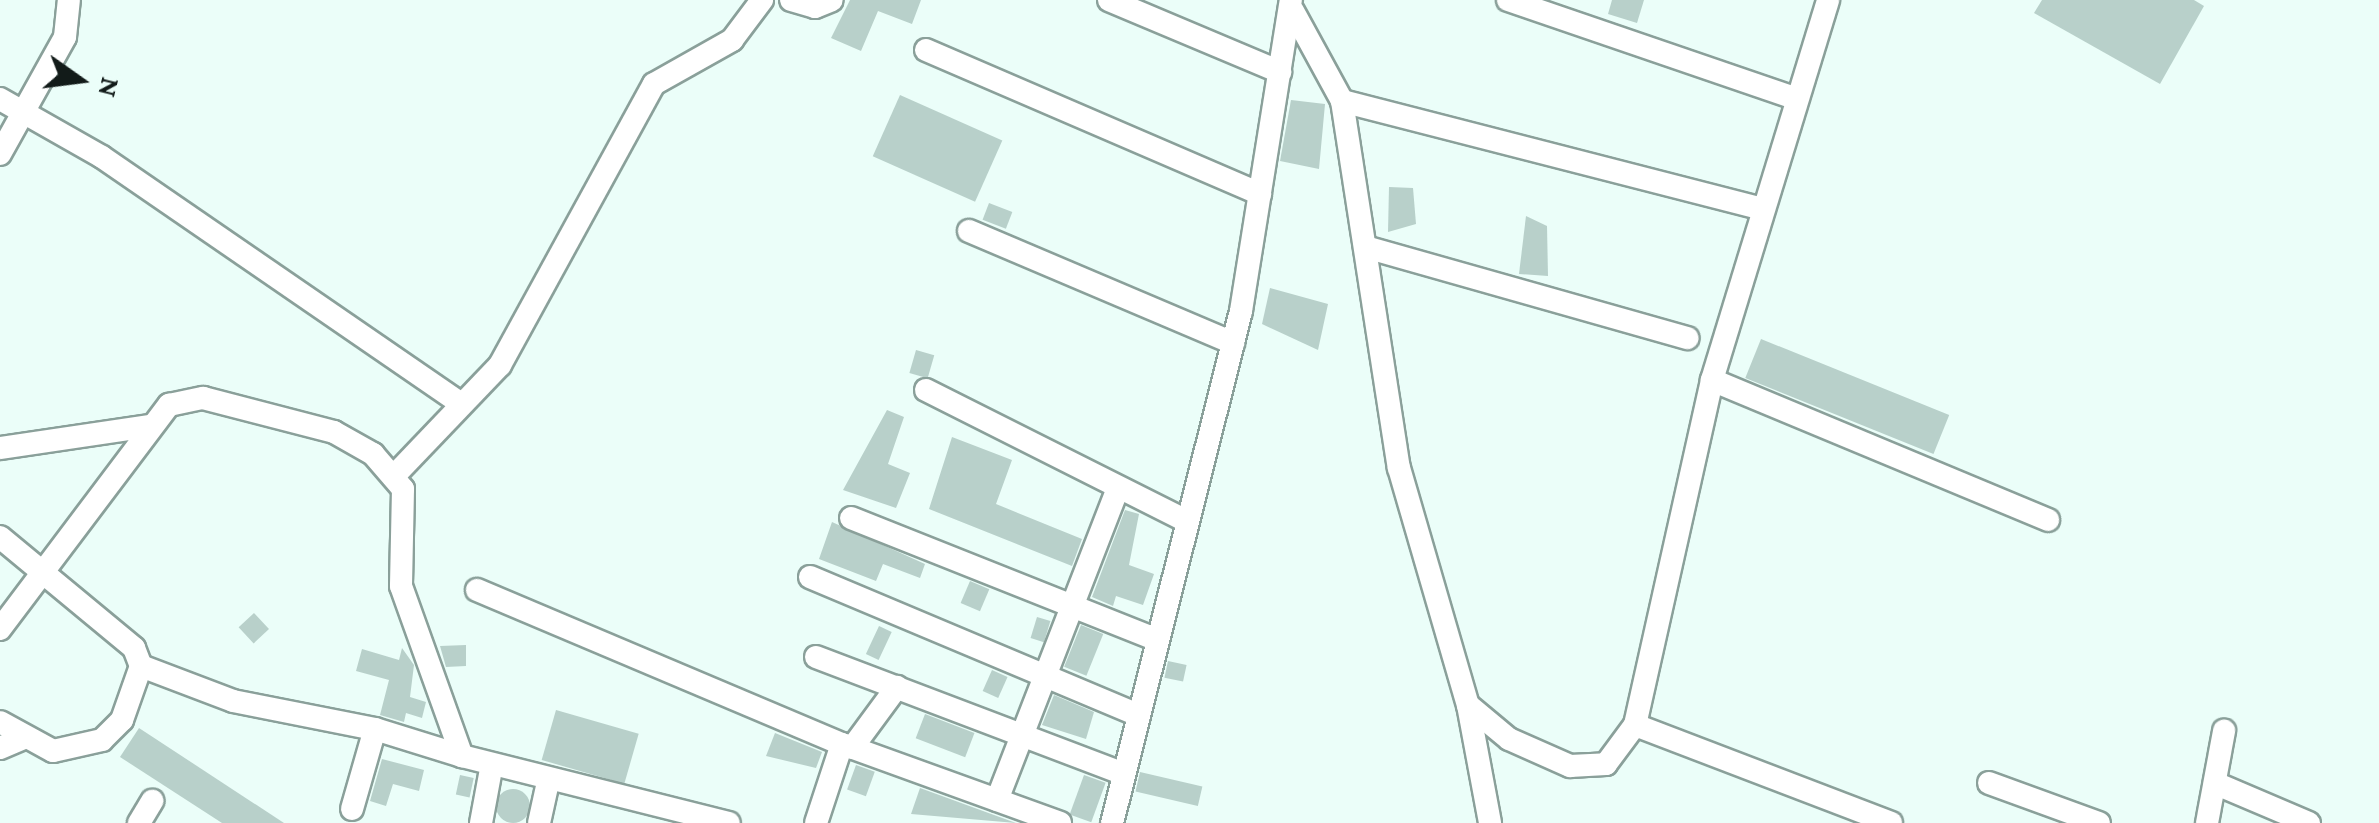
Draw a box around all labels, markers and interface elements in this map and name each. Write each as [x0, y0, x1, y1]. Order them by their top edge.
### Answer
north arrow [30, 30, 130, 130]
text: N [92, 74, 127, 100]

